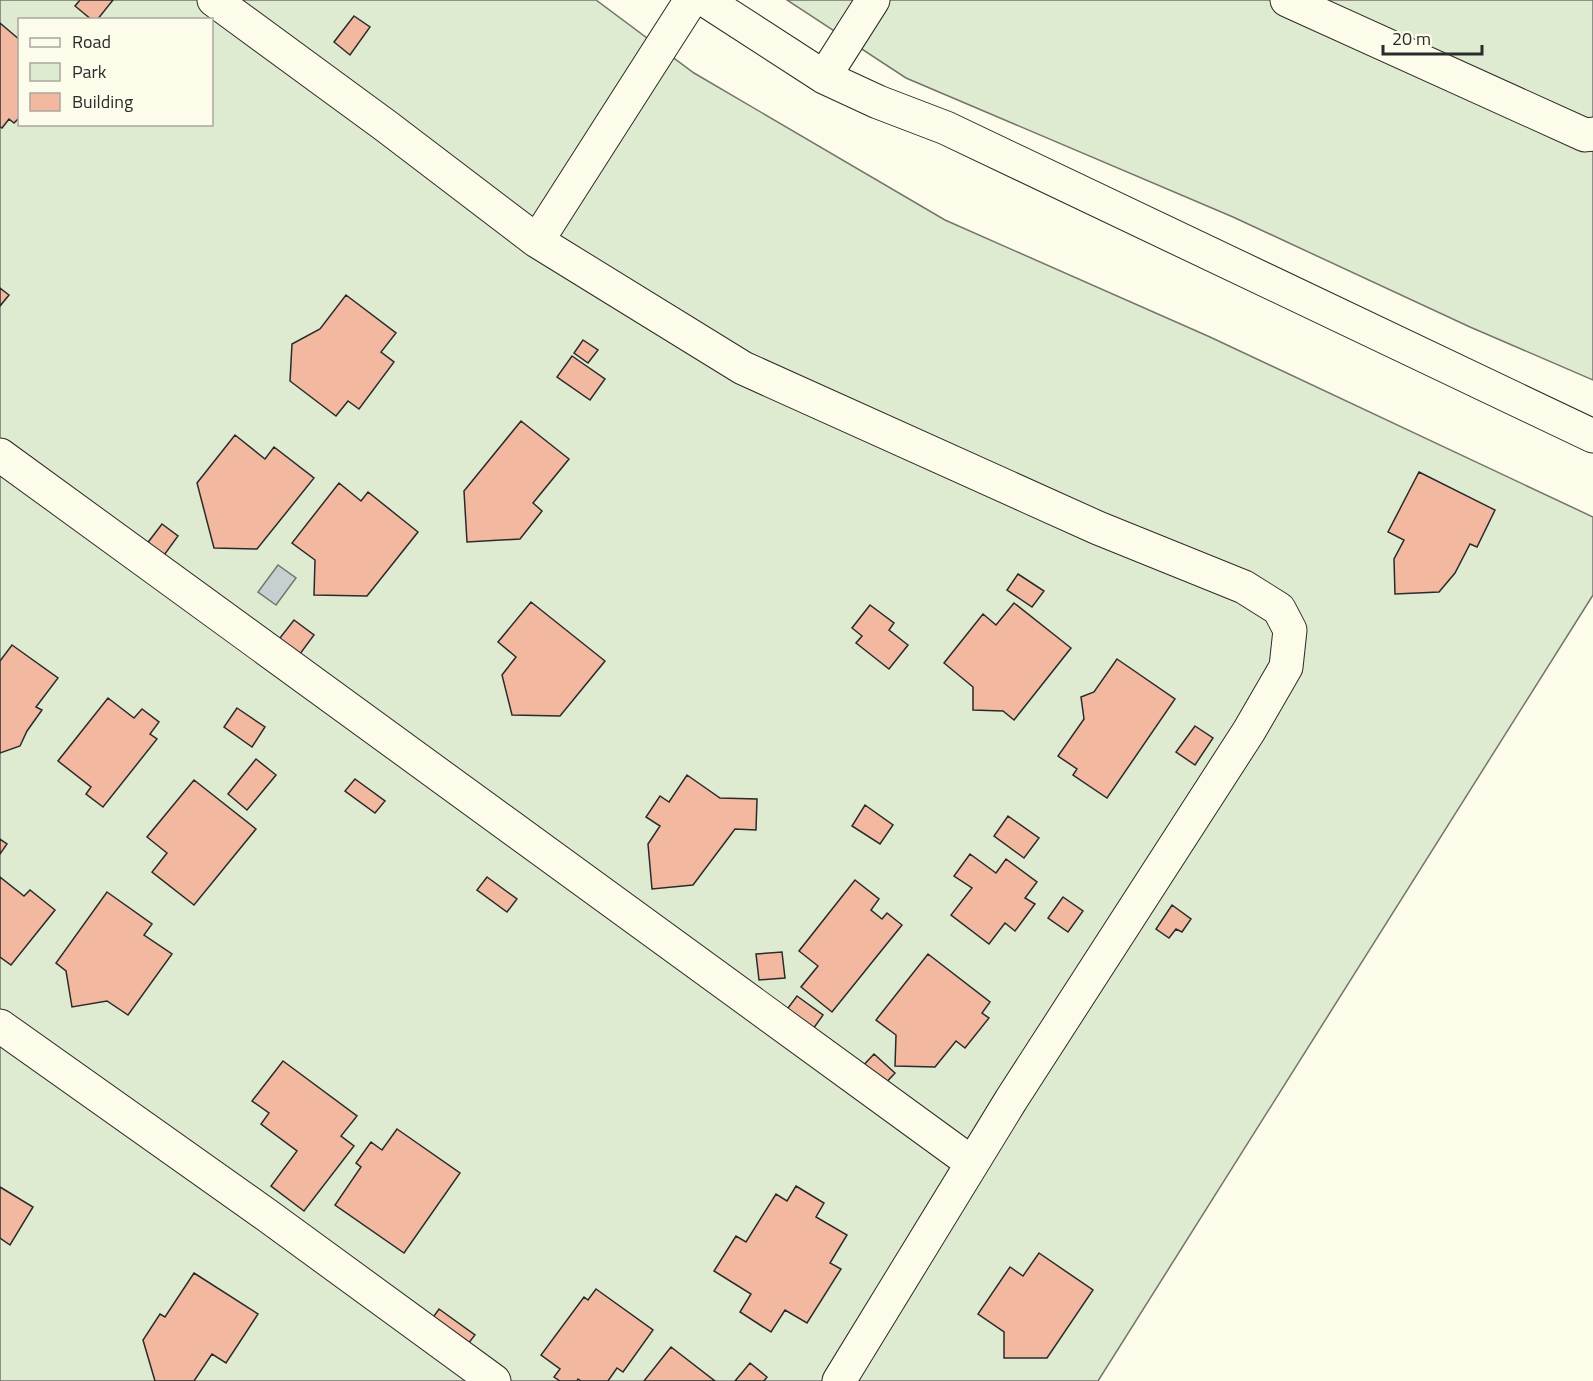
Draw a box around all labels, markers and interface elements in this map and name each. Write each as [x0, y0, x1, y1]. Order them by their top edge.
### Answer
legend [18, 18, 213, 126]
scale bar [1383, 18, 1482, 56]
text: 20 m [1392, 25, 1431, 52]
text: Road [72, 28, 111, 55]
text: Park [72, 58, 107, 85]
text: Building [72, 88, 133, 115]

